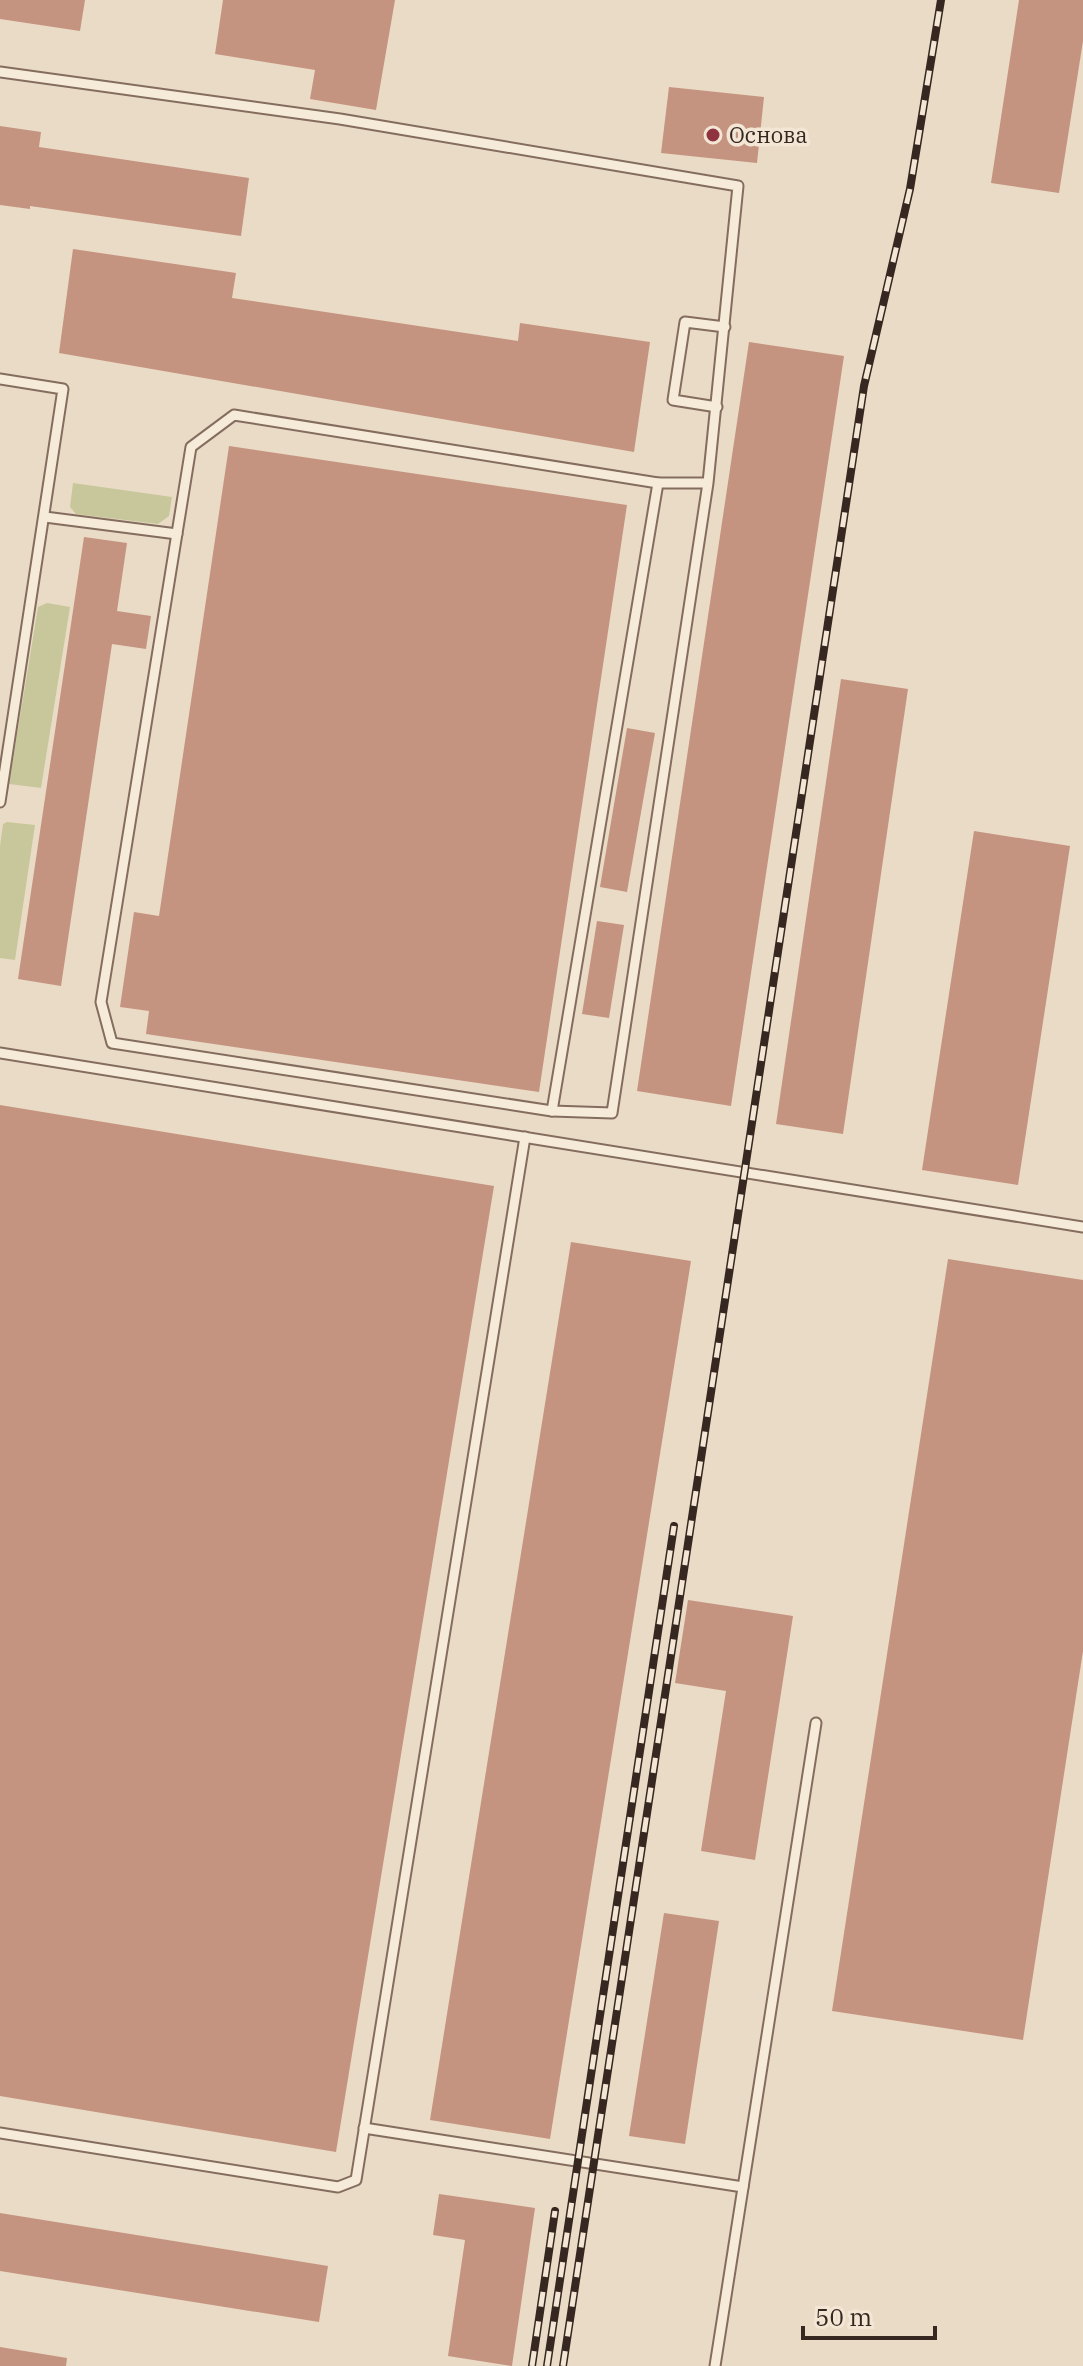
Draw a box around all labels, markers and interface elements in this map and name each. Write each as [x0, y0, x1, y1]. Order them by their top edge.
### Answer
place label: Основа [729, 120, 807, 149]
marker: Основа [704, 126, 722, 144]
scale bar [803, 2290, 935, 2340]
text: 50 m [815, 2301, 872, 2333]

